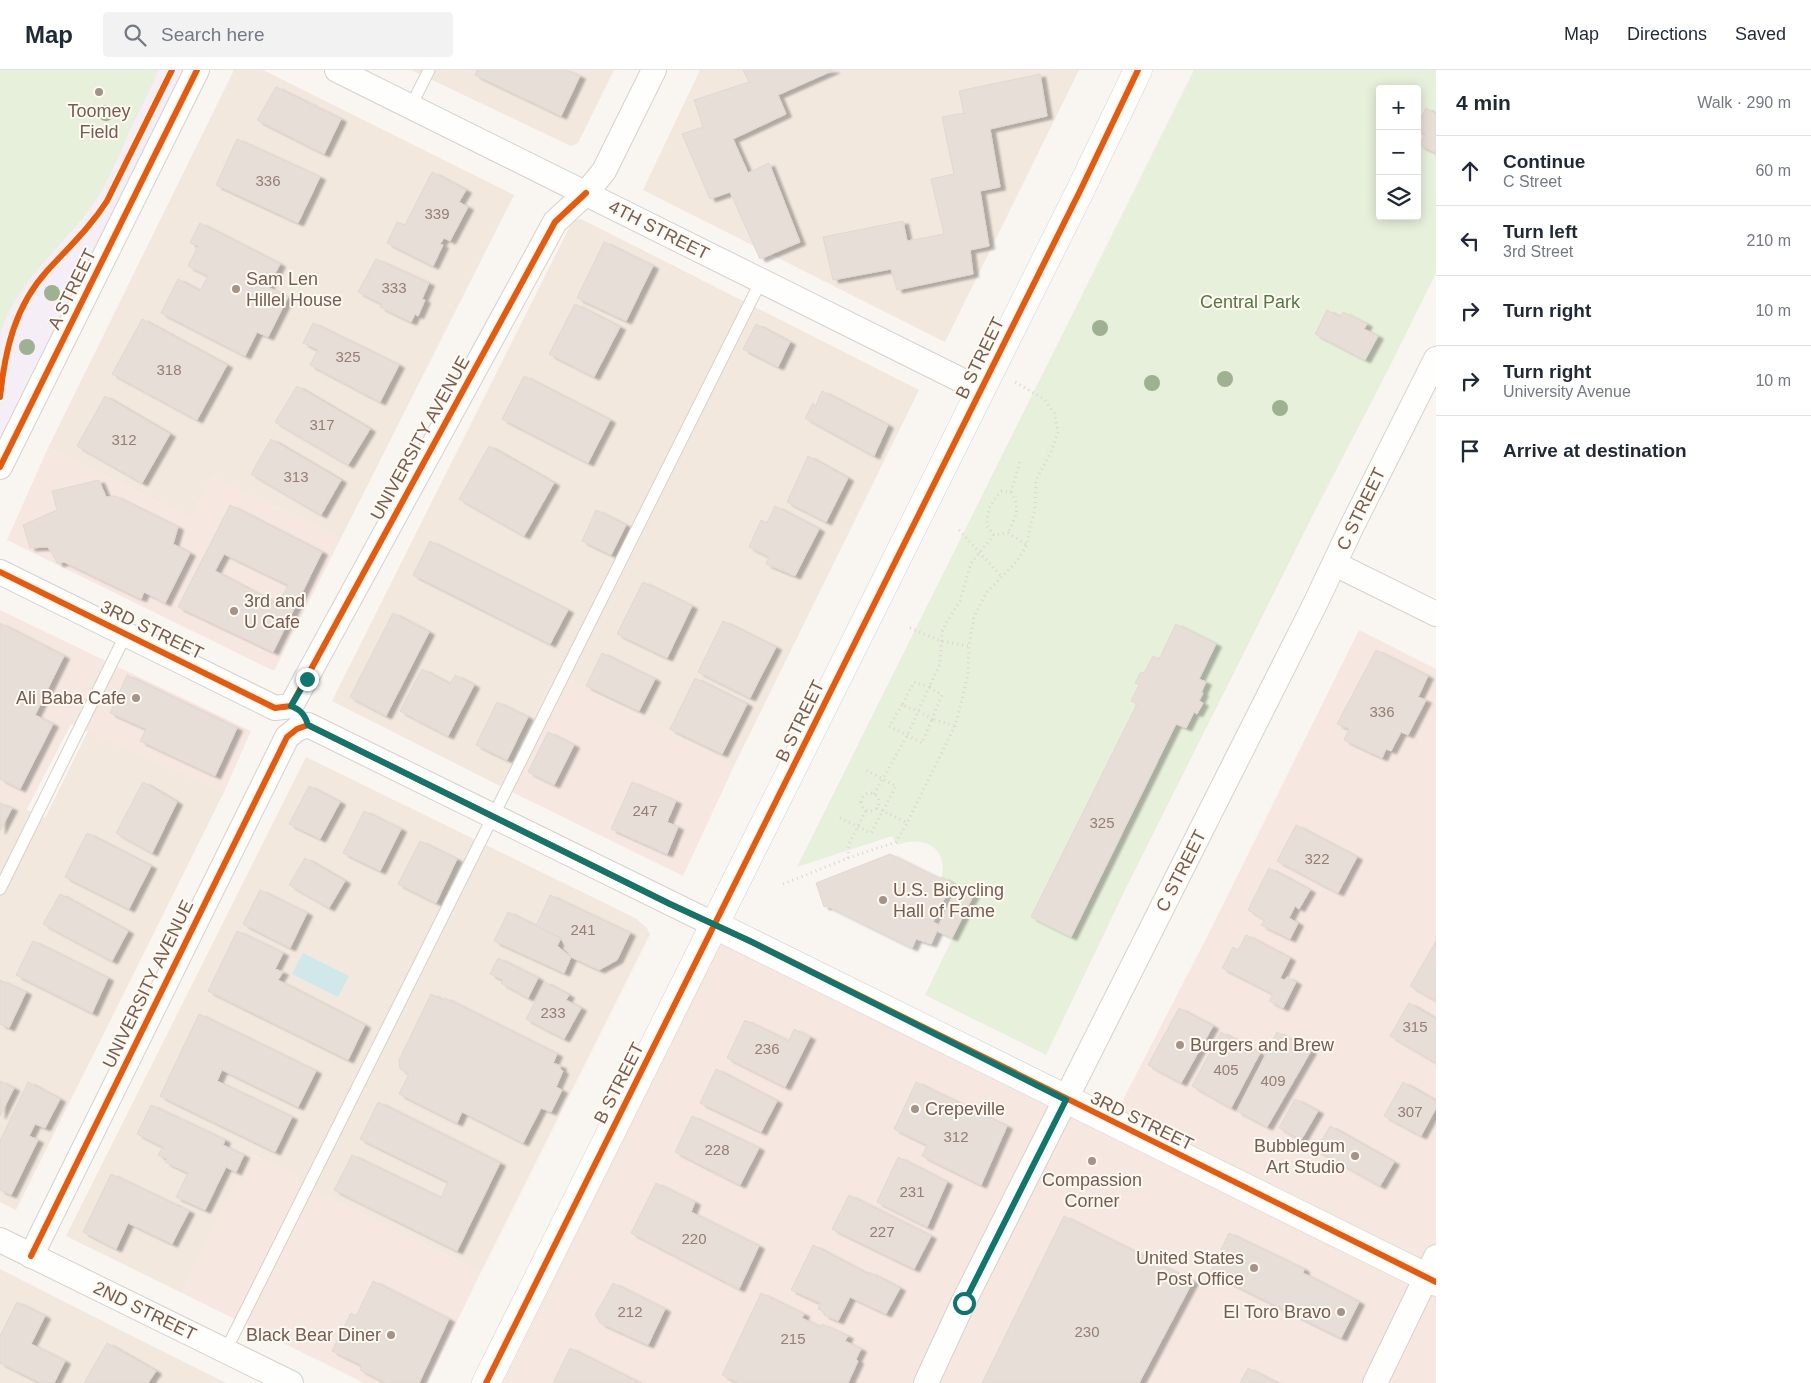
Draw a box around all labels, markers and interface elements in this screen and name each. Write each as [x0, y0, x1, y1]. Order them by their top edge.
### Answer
search box [103, 12, 453, 57]
text: Map [25, 21, 73, 48]
icon: search [121, 21, 149, 49]
text: Search here [161, 24, 265, 45]
text: Map [1564, 24, 1599, 44]
text: Directions [1627, 24, 1707, 44]
text: Saved [1735, 24, 1786, 44]
map controls [1376, 85, 1421, 220]
button: + [1376, 85, 1421, 130]
marker: Toomey Field [93, 86, 105, 98]
text: 4 min [1456, 91, 1511, 114]
text: Walk · 290 m [1697, 94, 1791, 111]
place label: Toomey Field [67, 101, 131, 142]
button: − [1376, 130, 1421, 175]
text: Continue [1503, 151, 1585, 172]
icon: ahead [1456, 157, 1484, 185]
text: 60 m [1755, 162, 1791, 179]
house number: 336 [255, 172, 281, 189]
text: C Street [1503, 173, 1562, 190]
button: layers [1376, 175, 1421, 220]
street label: 4TH STREET [605, 196, 713, 264]
house number: 339 [424, 205, 450, 222]
text: Turn left [1503, 221, 1578, 242]
icon: left [1456, 227, 1484, 255]
text: 210 m [1747, 232, 1791, 249]
text: 3rd Street [1503, 243, 1573, 260]
street label: A STREET [44, 246, 100, 332]
place label: Sam Len Hillel House [246, 269, 342, 310]
house number: 333 [381, 279, 407, 296]
marker: Sam Len Hillel House [230, 283, 242, 295]
park label: Central Park [1200, 292, 1301, 312]
icon: right [1456, 297, 1484, 325]
text: Turn right [1503, 300, 1591, 321]
text: 10 m [1755, 302, 1791, 319]
street label: B STREET [952, 314, 1008, 402]
house number: 325 [335, 348, 361, 365]
street label: UNIVERSITY AVENUE [367, 353, 473, 523]
house number: 318 [156, 361, 182, 378]
text: Turn right [1503, 361, 1591, 382]
icon: right [1456, 367, 1484, 395]
text: 10 m [1755, 372, 1791, 389]
text: University Avenue [1503, 383, 1631, 400]
house number: 317 [309, 416, 335, 433]
house number: 312 [111, 431, 137, 448]
icon: arrive [1456, 437, 1484, 465]
text: Arrive at destination [1503, 440, 1687, 461]
street label: C STREET [1333, 465, 1389, 553]
house number: 313 [283, 468, 309, 485]
place label: 3rd and U Cafe [244, 591, 305, 632]
street label: 3RD STREET [97, 596, 207, 664]
marker: 3rd and U Cafe [228, 605, 240, 617]
route end [296, 668, 319, 691]
street label: B STREET [772, 677, 828, 765]
place label: Ali Baba Cafe [16, 688, 126, 708]
marker: Ali Baba Cafe [130, 692, 142, 704]
house number: 336 [1369, 703, 1395, 720]
house number: 247 [632, 802, 658, 819]
house number: 325 [1089, 814, 1115, 831]
street label: C STREET [1152, 827, 1210, 915]
house number: 322 [1304, 850, 1330, 867]
place label: U.S. Bicycling Hall of Fame [893, 880, 1004, 921]
marker: U.S. Bicycling Hall of Fame [877, 894, 889, 906]
street label: UNIVERSITY AVENUE [99, 897, 197, 1071]
house number: 241 [570, 921, 596, 938]
house number: 233 [540, 1004, 566, 1021]
house number: 315 [1402, 1018, 1428, 1035]
place label: Burgers and Brew [1190, 1035, 1335, 1055]
street label: B STREET [590, 1039, 648, 1127]
marker: Burgers and Brew [1174, 1039, 1186, 1051]
house number: 236 [754, 1040, 780, 1057]
house number: 405 [1213, 1061, 1239, 1078]
house number: 409 [1260, 1072, 1286, 1089]
street label: 3RD STREET [1087, 1087, 1197, 1155]
place label: Crepeville [925, 1099, 1005, 1119]
marker: Crepeville [909, 1103, 921, 1115]
house number: 307 [1397, 1103, 1423, 1120]
house number: 312 [943, 1128, 969, 1145]
place label: Bubblegum Art Studio [1254, 1136, 1345, 1177]
house number: 228 [704, 1141, 730, 1158]
marker: Bubblegum Art Studio [1349, 1150, 1361, 1162]
marker: Compassion Corner [1086, 1155, 1098, 1167]
place label: Compassion Corner [1042, 1170, 1142, 1211]
house number: 231 [899, 1183, 925, 1200]
house number: 227 [869, 1223, 895, 1240]
house number: 220 [681, 1230, 707, 1247]
place label: United States Post Office [1136, 1248, 1244, 1289]
marker: United States Post Office [1248, 1262, 1260, 1274]
street label: 2ND STREET [90, 1277, 200, 1345]
route start [953, 1292, 976, 1315]
place label: El Toro Bravo [1223, 1302, 1331, 1322]
house number: 212 [617, 1303, 643, 1320]
marker: El Toro Bravo [1335, 1306, 1347, 1318]
house number: 230 [1074, 1323, 1100, 1340]
place label: Black Bear Diner [246, 1325, 381, 1345]
marker: Black Bear Diner [385, 1329, 397, 1341]
house number: 215 [780, 1330, 806, 1347]

